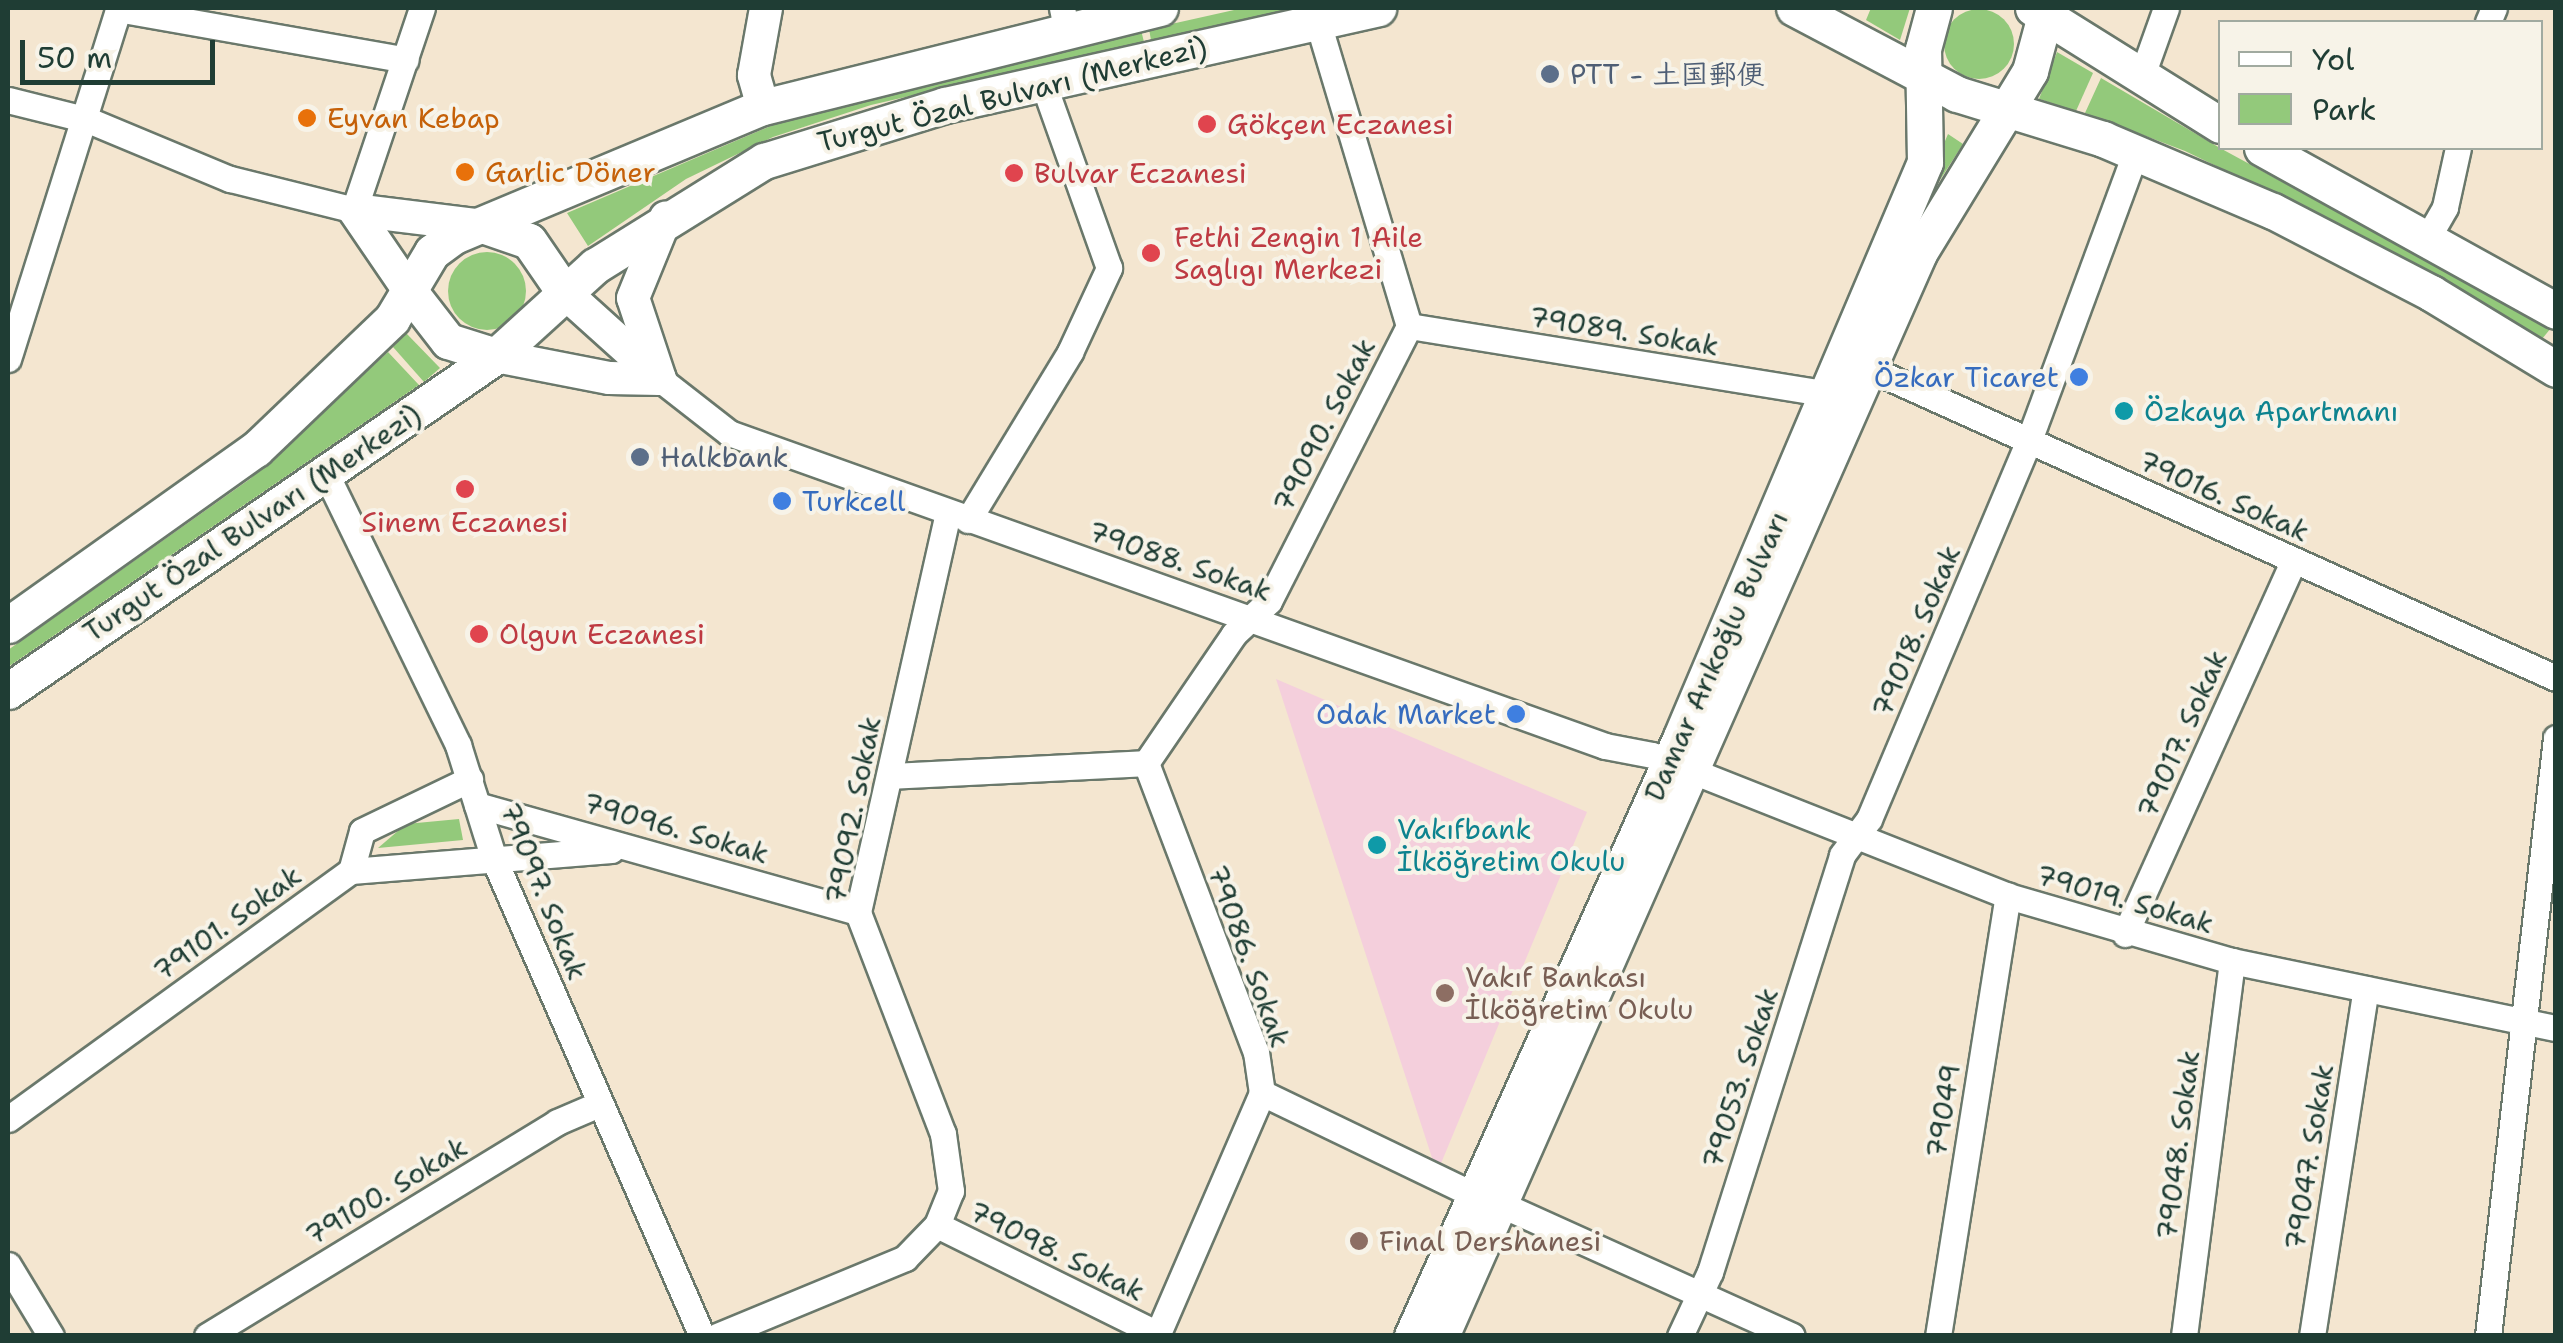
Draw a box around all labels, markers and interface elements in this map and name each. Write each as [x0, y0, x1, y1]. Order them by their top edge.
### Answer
scale bar [25, 20, 220, 82]
legend [2218, 20, 2543, 150]
street label: Turgut Özal Bulvarı (Merkezi) [814, 29, 1210, 159]
text: 50 m [37, 37, 112, 78]
text: Yol [2312, 39, 2354, 80]
place label: PTT - 土国郵便 [1570, 57, 1764, 91]
marker: PTT - 土国郵便 [1539, 63, 1561, 85]
text: Park [2312, 89, 2376, 130]
place label: Eyvan Kebap [327, 101, 500, 135]
marker: Eyvan Kebap [296, 107, 318, 129]
place label: Gökçen Eczanesi [1227, 107, 1454, 141]
marker: Gökçen Eczanesi [1196, 113, 1218, 135]
place label: Garlic Döner [485, 155, 656, 189]
place label: Bulvar Eczanesi [1034, 156, 1247, 190]
marker: Garlic Döner [454, 161, 476, 183]
marker: Bulvar Eczanesi [1003, 162, 1025, 184]
place label: Fethi Zengin 1 Aile Saglıgı Merkezi [1174, 220, 1423, 286]
marker: Fethi Zengin 1 Aile Saglıgı Merkezi [1138, 240, 1164, 266]
street label: 79089. Sokak [1527, 299, 1721, 363]
street label: 79090. Sokak [1266, 332, 1382, 518]
place label: Özkar Ticaret [1874, 360, 2059, 394]
marker: Özkar Ticaret [2068, 366, 2090, 388]
place label: Özkaya Apartmanı [2144, 394, 2398, 428]
street label: Turgut Özal Bulvarı (Merkezi) [77, 397, 427, 649]
marker: Özkaya Apartmanı [2113, 400, 2135, 422]
place label: Halkbank [660, 440, 789, 474]
street label: 79016. Sokak [2134, 443, 2314, 549]
marker: Halkbank [629, 446, 651, 468]
marker: Sinem Eczanesi [454, 478, 476, 500]
place label: Turkcell [802, 484, 905, 518]
marker: Turkcell [771, 490, 793, 512]
place label: Sinem Eczanesi [361, 505, 569, 539]
street label: Damar Arıkoğlu Bulvarı [1637, 506, 1795, 806]
street label: 79088. Sokak [1084, 514, 1276, 608]
street label: 79018. Sokak [1865, 540, 1967, 722]
place label: Olgun Eczanesi [499, 617, 705, 651]
marker: Olgun Eczanesi [468, 623, 490, 645]
street label: 79017. Sokak [2130, 645, 2234, 823]
place label: Odak Market [1316, 697, 1496, 731]
marker: Odak Market [1505, 703, 1527, 725]
street label: 79092. Sokak [818, 713, 888, 907]
street label: 79096. Sokak [579, 785, 773, 871]
street label: 79097. Sokak [493, 797, 595, 985]
place label: Vakıfbank İlköğretim Okulu [1397, 812, 1625, 878]
marker: Vakıfbank İlköğretim Okulu [1366, 834, 1388, 856]
street label: 79101. Sokak [147, 858, 307, 988]
street label: 79019. Sokak [2032, 858, 2218, 940]
street label: 79086. Sokak [1200, 860, 1298, 1052]
place label: Vakıf Bankası İlköğretim Okulu [1465, 960, 1693, 1026]
marker: Vakıf Bankası İlköğretim Okulu [1434, 982, 1456, 1004]
street label: 79053. Sokak [1695, 983, 1785, 1173]
street label: 79048. Sokak [2150, 1048, 2206, 1242]
street label: 79049 [1919, 1062, 1967, 1160]
street label: 79047. Sokak [2278, 1062, 2340, 1252]
street label: 79100. Sokak [299, 1130, 473, 1252]
street label: 79098. Sokak [964, 1194, 1150, 1308]
place label: Final Dershanesi [1379, 1224, 1601, 1258]
marker: Final Dershanesi [1348, 1230, 1370, 1252]

